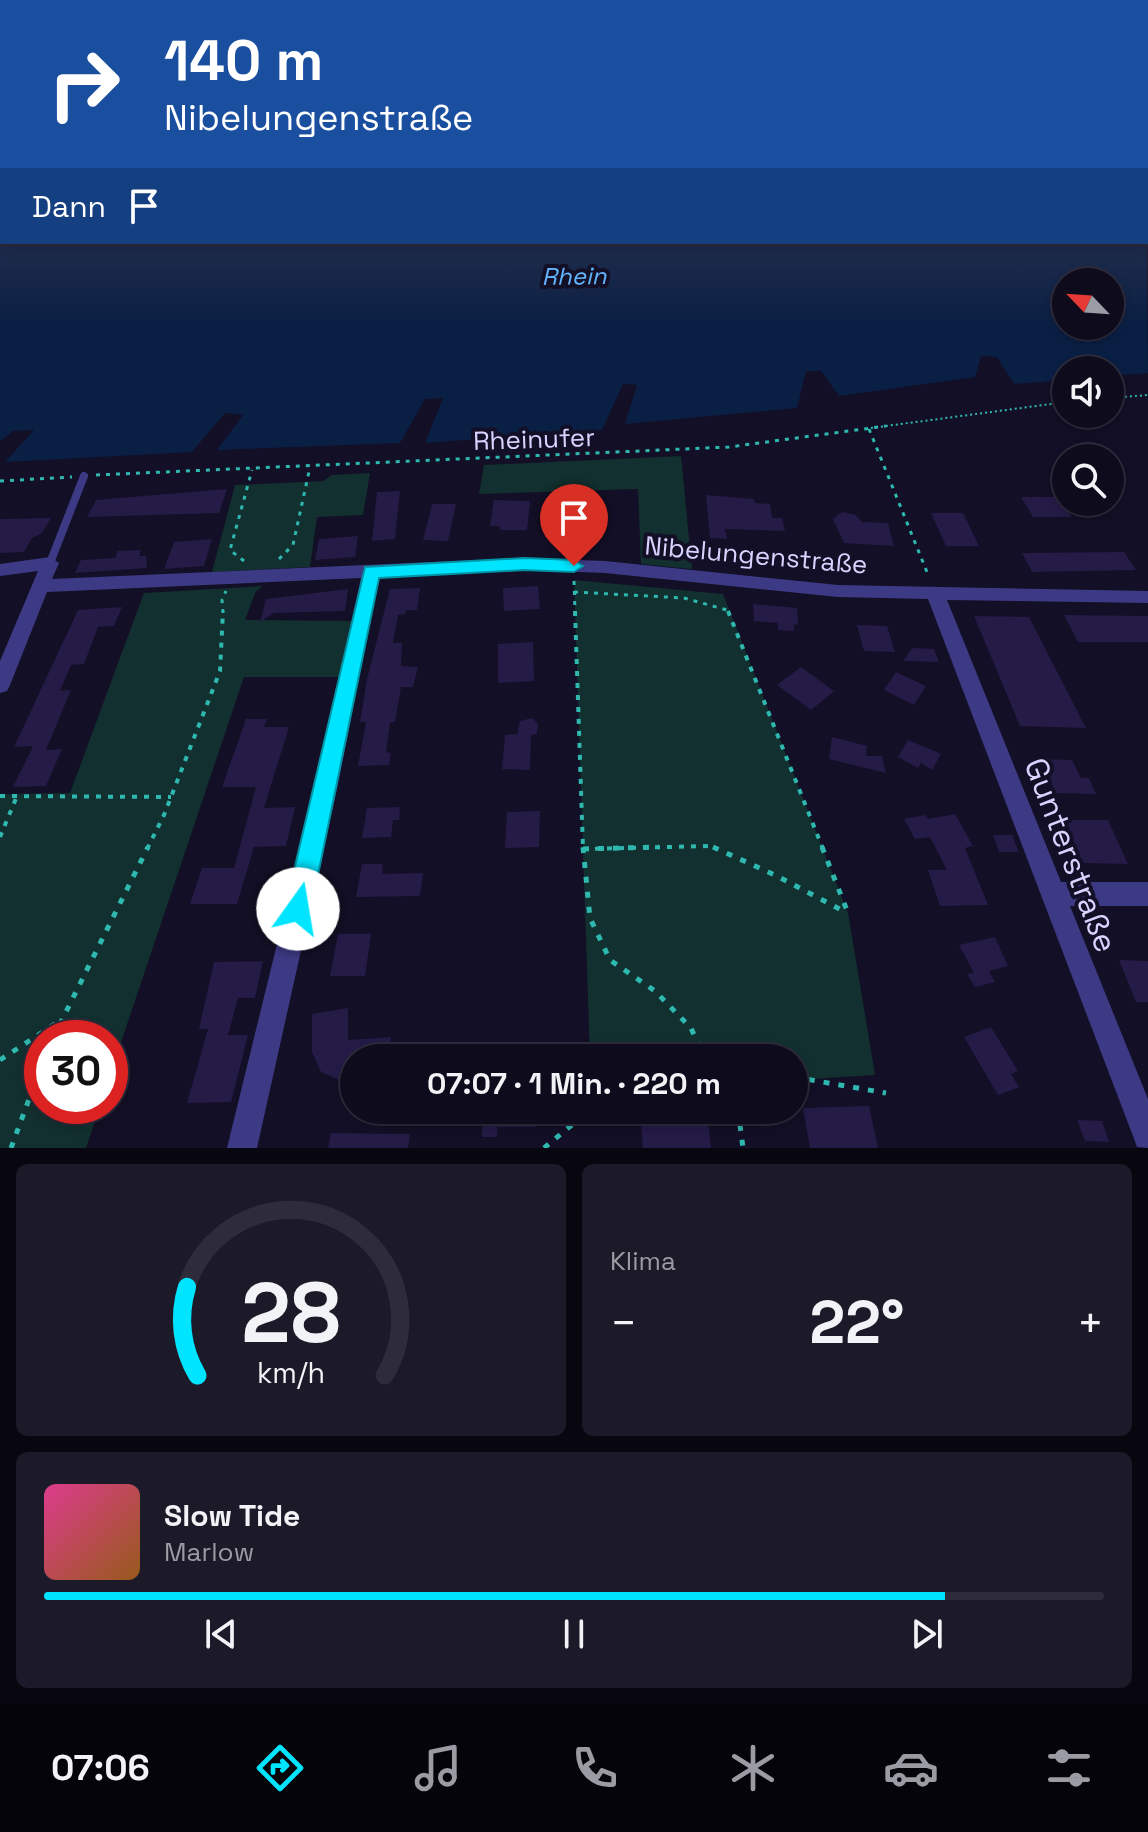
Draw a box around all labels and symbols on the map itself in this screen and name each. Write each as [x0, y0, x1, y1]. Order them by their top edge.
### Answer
water label: Rhein [541, 260, 608, 292]
north arrow [1052, 268, 1124, 340]
street label: Rheinufer [473, 420, 595, 458]
pin [540, 484, 608, 566]
street label: Nibelungenstraße [643, 528, 869, 582]
street label: Gunterstraße [1016, 752, 1126, 958]
position arrow [256, 867, 340, 951]
speed limit sign: 30 [24, 1020, 128, 1124]

